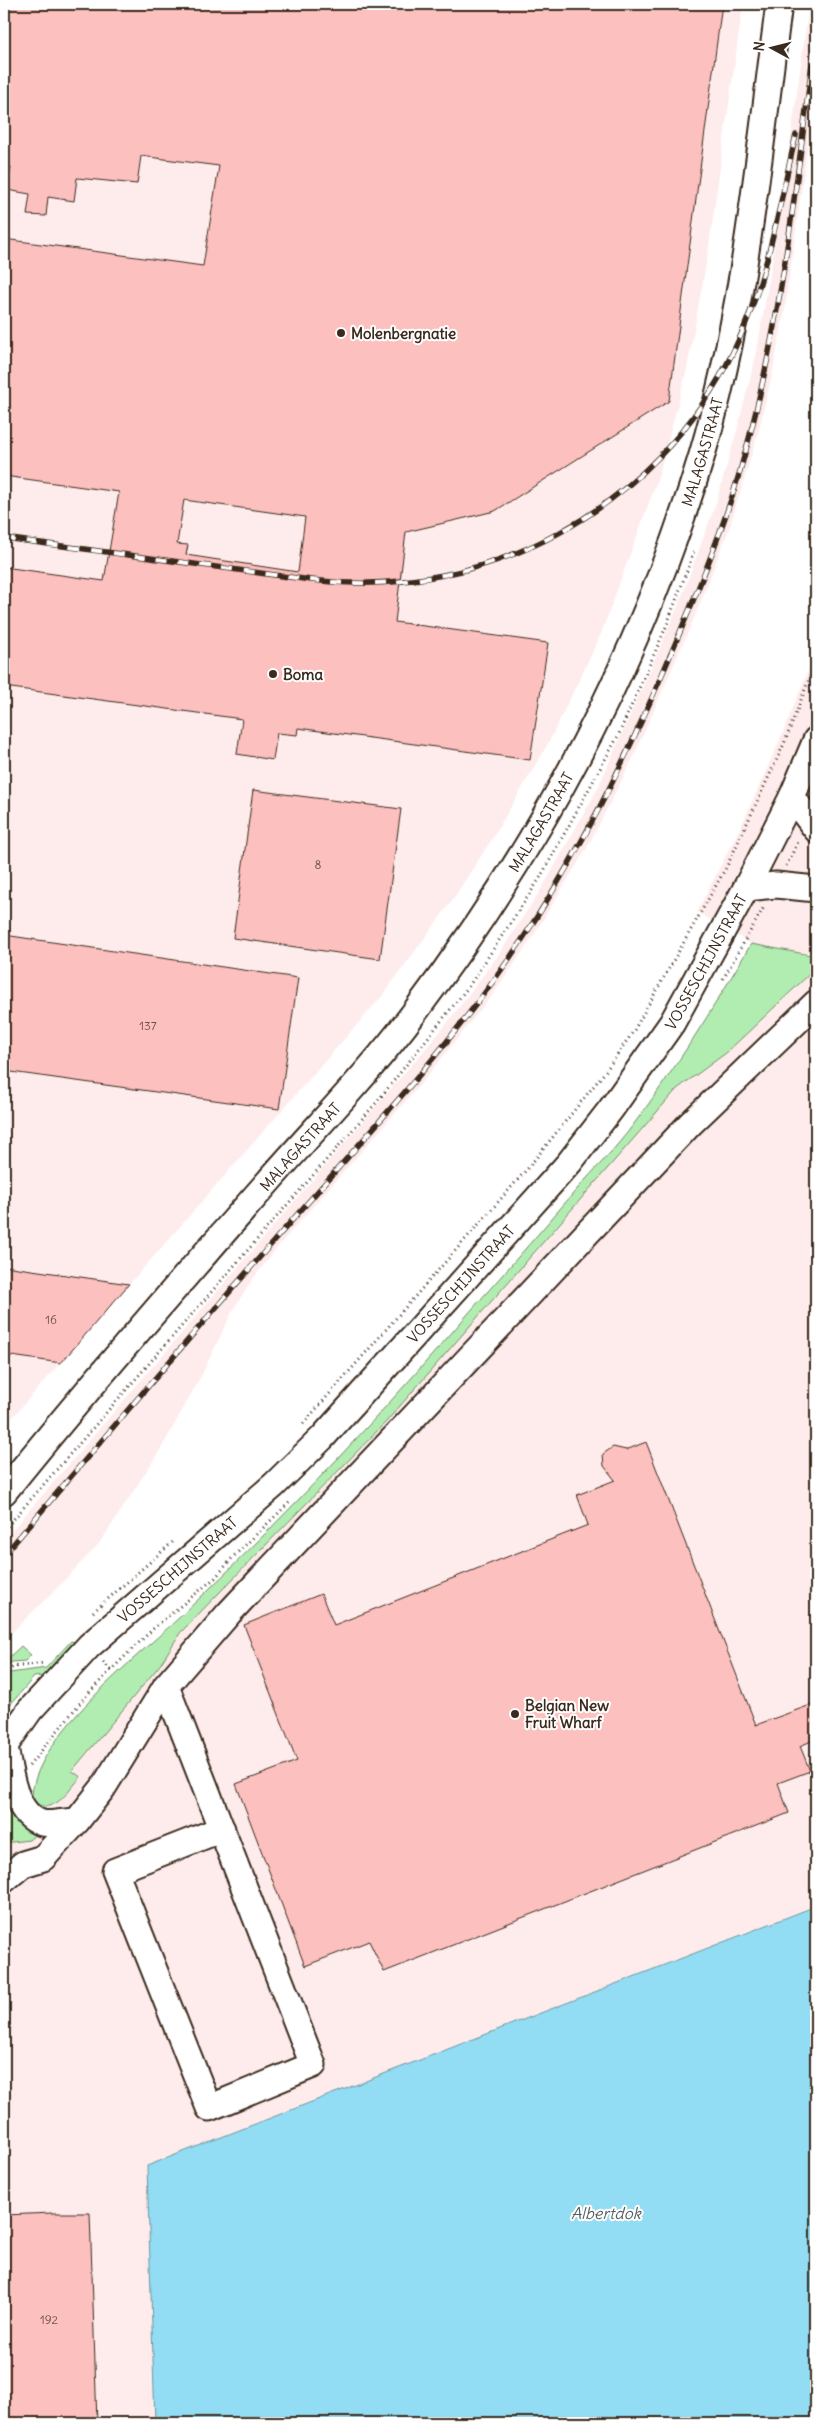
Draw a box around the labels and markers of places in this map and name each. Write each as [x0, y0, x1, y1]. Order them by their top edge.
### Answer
place label: Molenbergnatie [351, 324, 456, 344]
marker: Molenbergnatie [335, 327, 347, 339]
place label: Boma [283, 665, 323, 684]
marker: Boma [267, 668, 279, 680]
place label: Belgian New Fruit Wharf [525, 1696, 609, 1732]
marker: Belgian New Fruit Wharf [509, 1708, 521, 1720]

